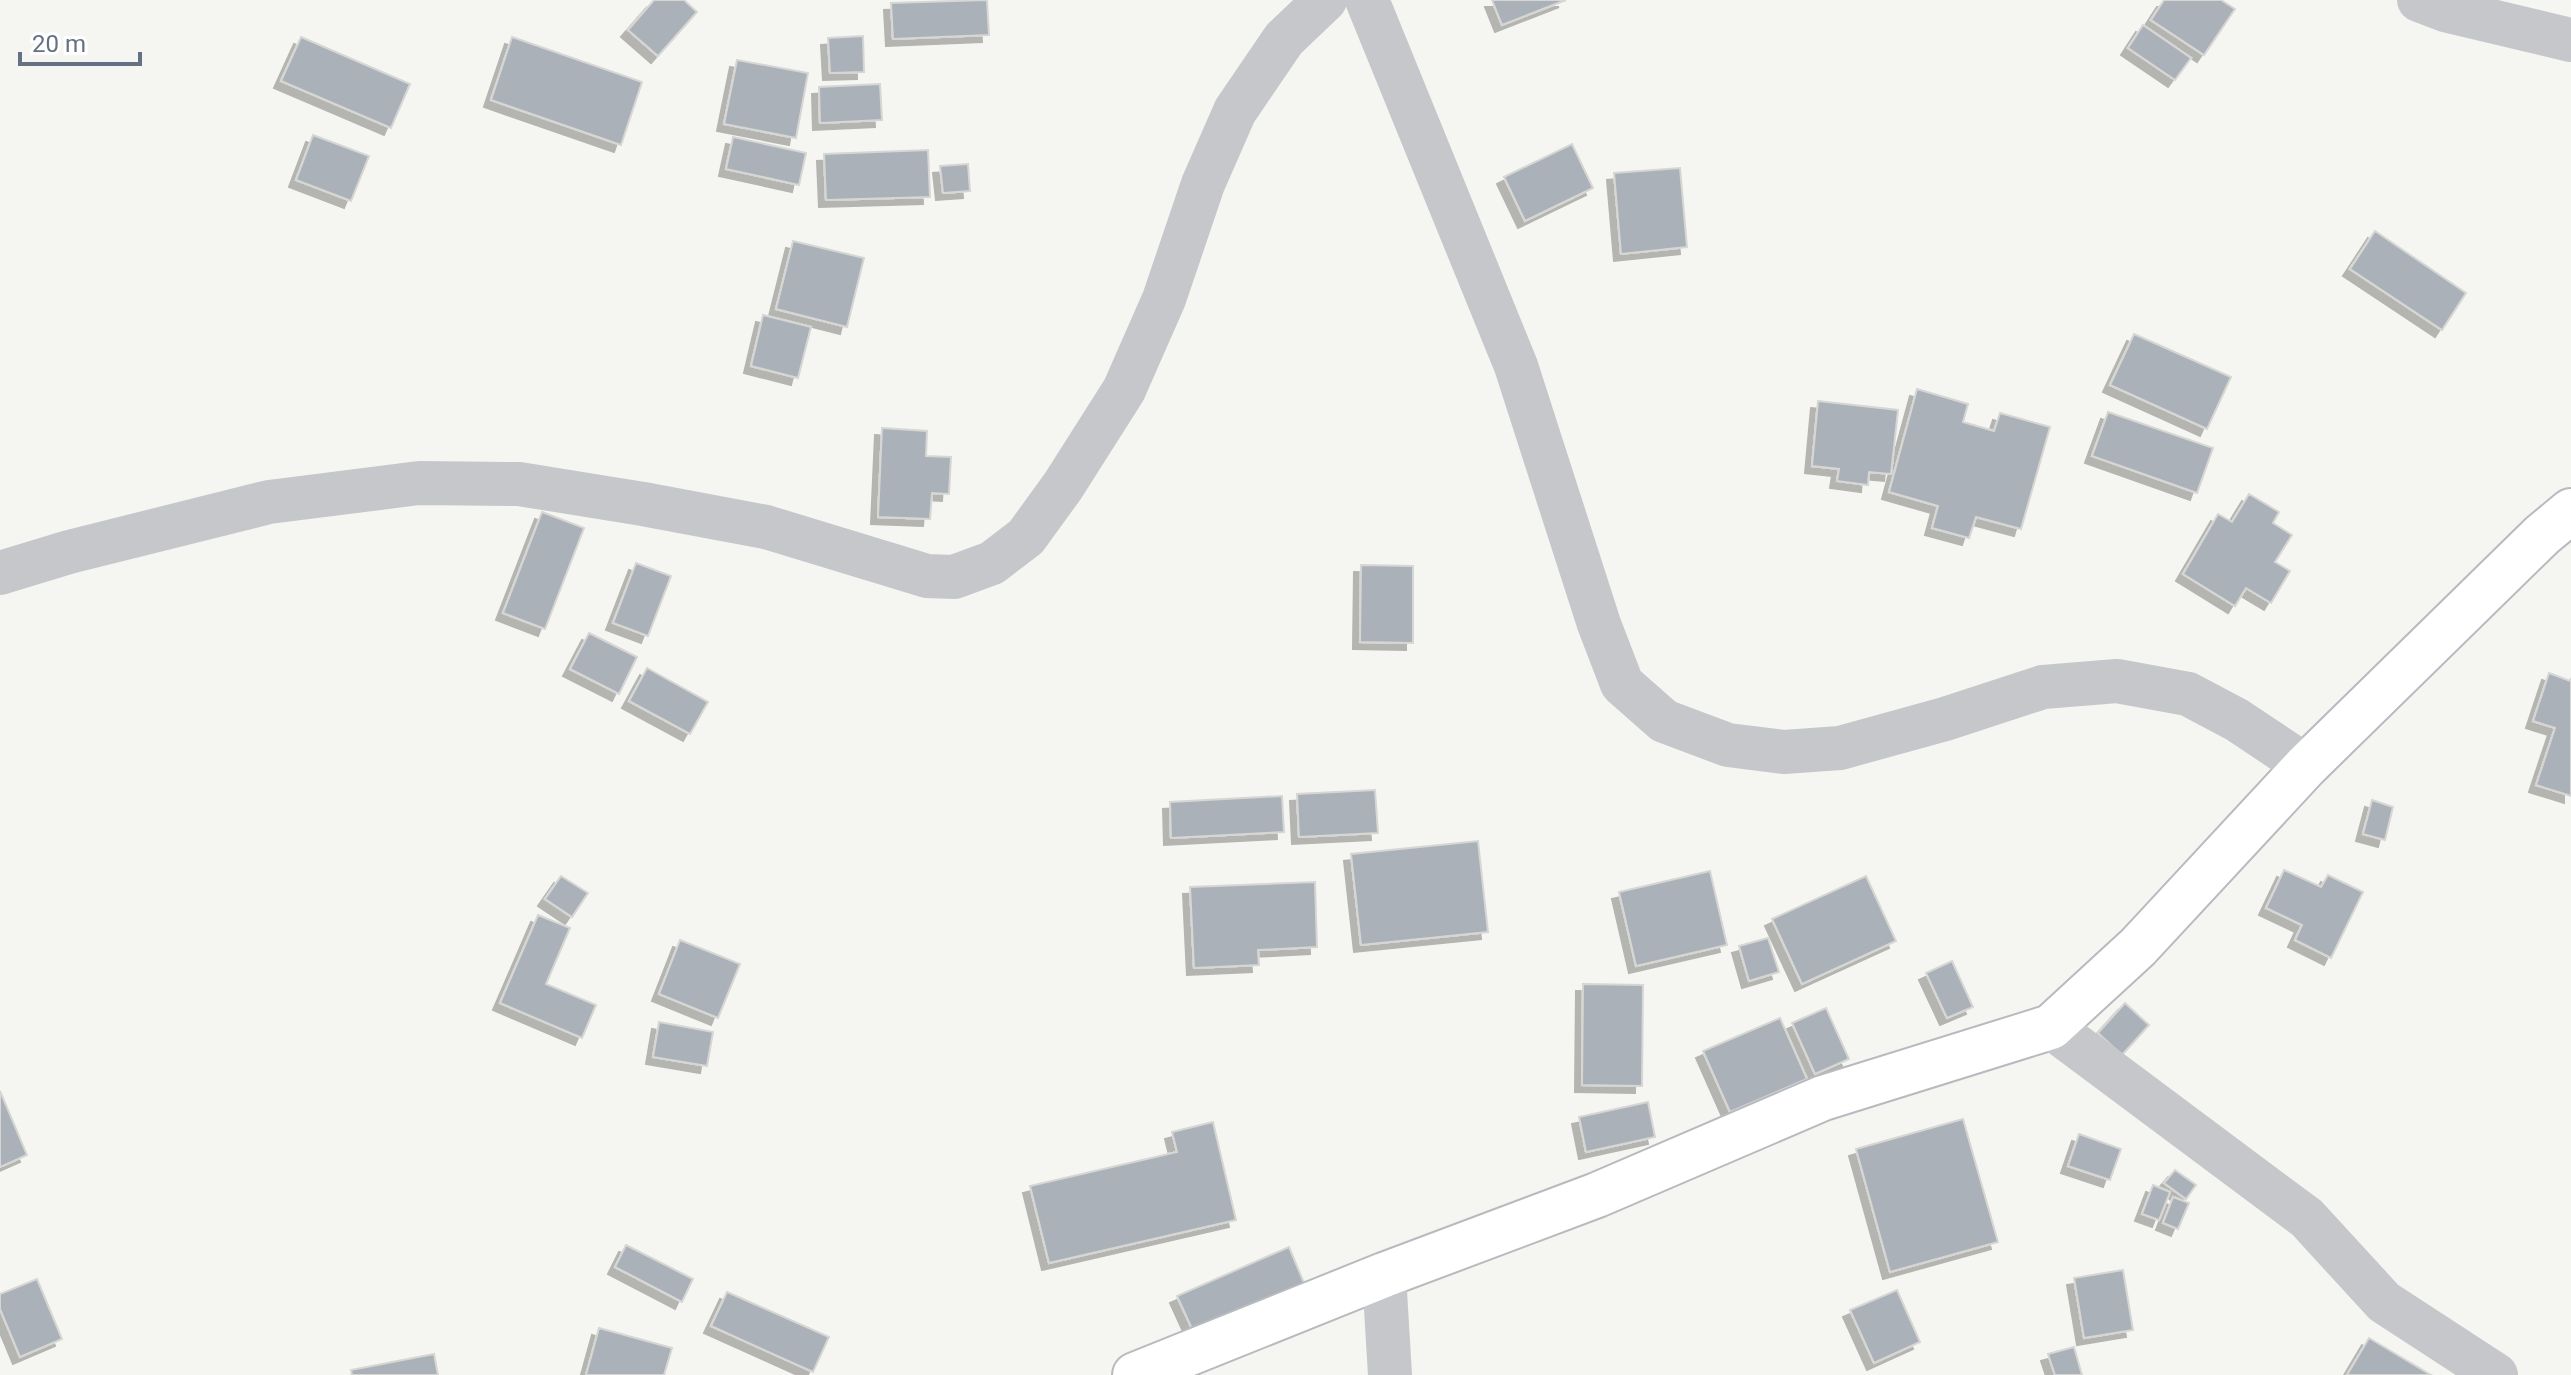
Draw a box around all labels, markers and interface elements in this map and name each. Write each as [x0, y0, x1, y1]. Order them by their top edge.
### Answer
scale bar [20, 16, 140, 66]
text: 20 m [32, 30, 86, 58]

